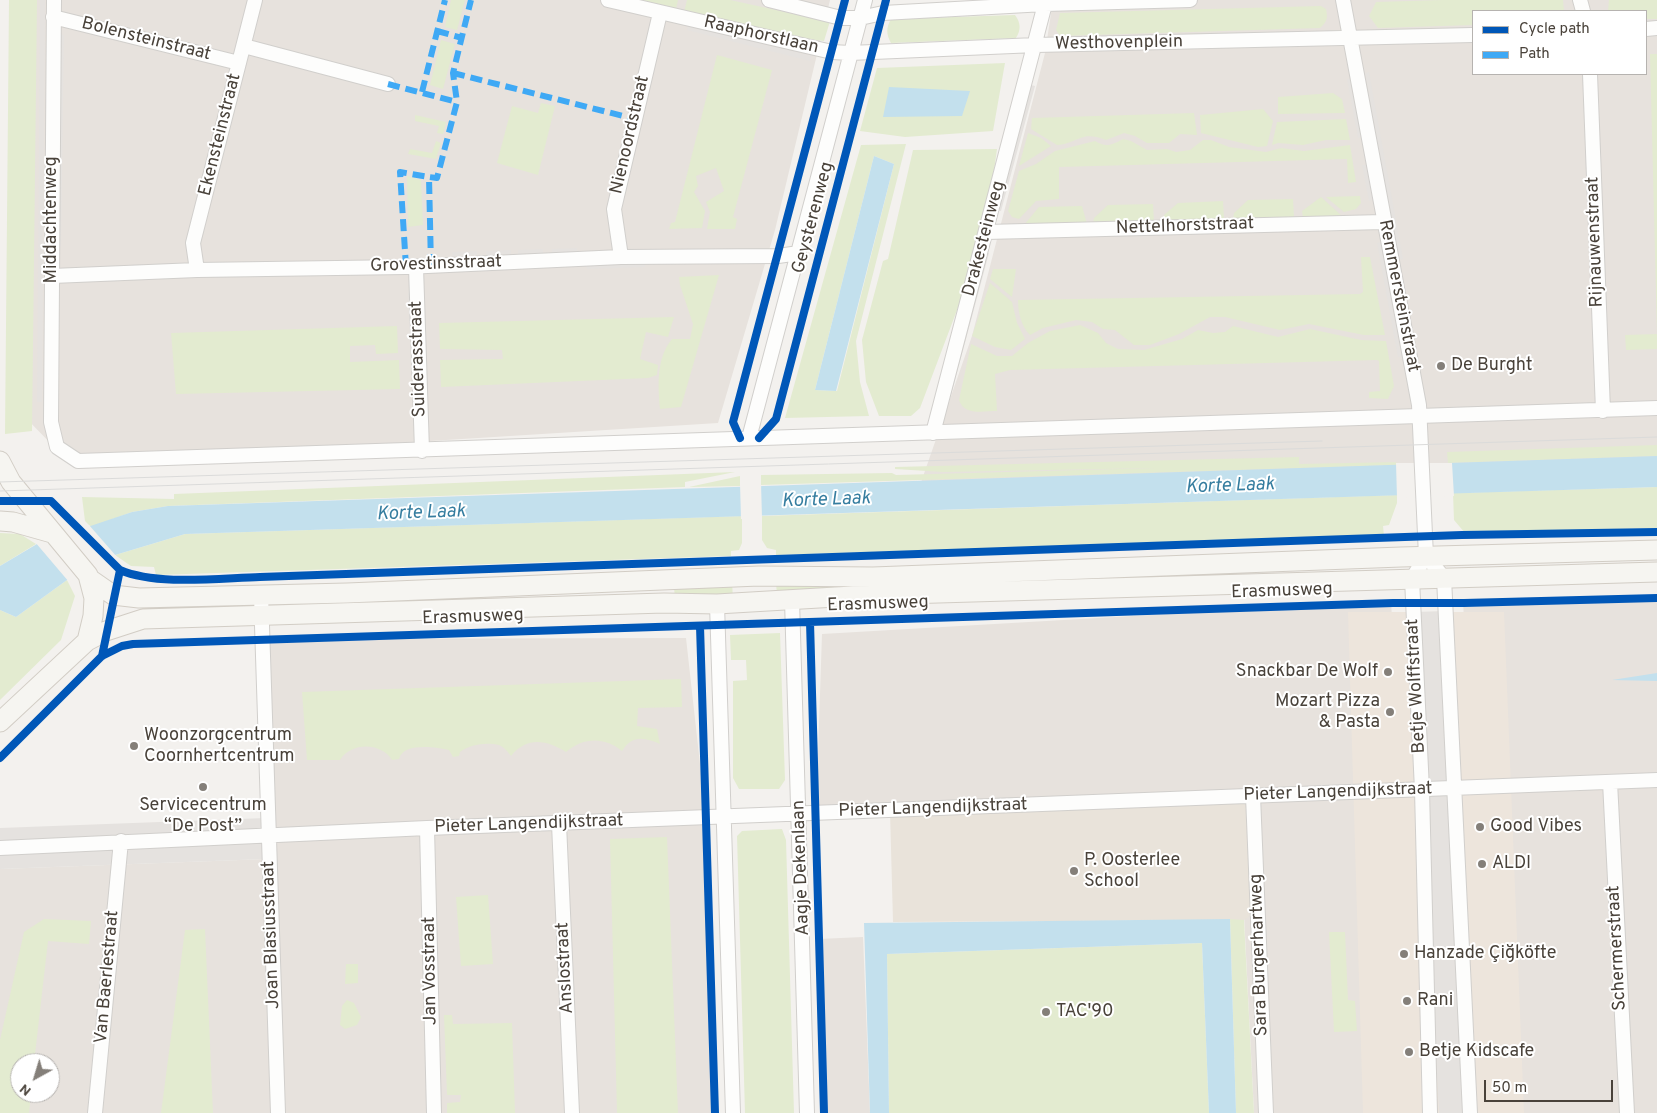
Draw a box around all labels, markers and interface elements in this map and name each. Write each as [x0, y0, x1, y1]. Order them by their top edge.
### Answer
legend [1472, 10, 1647, 75]
street label: Raaphorstlaan [701, 12, 821, 60]
street label: Bolensteinstraat [79, 13, 213, 67]
text: Cycle path [1519, 20, 1590, 39]
street label: Westhovenplein [1055, 32, 1183, 56]
text: Path [1519, 45, 1550, 64]
street label: Ekensteinstraat [195, 71, 247, 199]
street label: Nienoordstraat [607, 74, 655, 196]
street label: Middachtenweg [41, 156, 63, 284]
street label: Geysterenweg [789, 160, 839, 276]
street label: Rijnauwenstraat [1583, 176, 1609, 308]
street label: Drakesteinweg [959, 179, 1011, 299]
street label: Nettelhorststraat [1115, 214, 1255, 240]
street label: Remmersteinstraat [1373, 218, 1423, 374]
street label: Grovestinsstraat [370, 252, 502, 278]
street label: Suiderasstraat [406, 300, 432, 418]
place label: De Burght [1451, 355, 1532, 377]
marker: De Burght [1435, 360, 1447, 372]
water label: Korte Laak [1185, 474, 1275, 500]
water label: Korte Laak [781, 488, 871, 514]
water label: Korte Laak [376, 501, 466, 527]
street label: Erasmusweg [1231, 579, 1333, 605]
street label: Erasmusweg [827, 592, 929, 618]
street label: Erasmusweg [422, 605, 524, 631]
street label: Betje Wolffstraat [1403, 618, 1431, 754]
place label: Snackbar De Wolf [1236, 661, 1378, 683]
marker: Snackbar De Wolf [1382, 666, 1394, 678]
place label: Mozart Pizza & Pasta [1275, 691, 1380, 734]
marker: Mozart Pizza & Pasta [1384, 706, 1396, 718]
place label: Woonzorgcentrum Coornhertcentrum [144, 725, 295, 768]
marker: Woonzorgcentrum Coornhertcentrum [128, 740, 140, 752]
street label: Pieter Langendijkstraat [1243, 779, 1433, 807]
marker: Servicecentrum “De Post” [197, 781, 209, 793]
place label: Servicecentrum “De Post” [139, 795, 267, 838]
street label: Pieter Langendijkstraat [838, 795, 1028, 823]
street label: Aagje Dekenlaan [789, 800, 815, 936]
street label: Pieter Langendijkstraat [434, 811, 624, 839]
place label: Good Vibes [1490, 816, 1582, 838]
marker: Good Vibes [1474, 821, 1486, 833]
place label: P. Oosterlee School [1084, 850, 1180, 892]
place label: ALDI [1492, 853, 1531, 875]
marker: ALDI [1476, 858, 1488, 870]
street label: Joan Blasiusstraat [259, 861, 285, 1009]
marker: P. Oosterlee School [1068, 865, 1080, 877]
street label: Sara Burgerhartweg [1246, 873, 1274, 1037]
street label: Schermerstraat [1604, 885, 1632, 1011]
street label: Van Baerlestraat [91, 909, 125, 1045]
street label: Jan Vosstraat [419, 916, 443, 1026]
street label: Anslostraat [553, 922, 579, 1014]
place label: Hanzade Çiğköfte [1414, 943, 1556, 965]
marker: Hanzade Çiğköfte [1398, 948, 1410, 960]
place label: Rani [1417, 990, 1453, 1012]
marker: Rani [1401, 995, 1413, 1007]
place label: TAC'90 [1056, 1001, 1113, 1023]
marker: TAC'90 [1040, 1006, 1052, 1018]
place label: Betje Kidscafe [1419, 1041, 1534, 1063]
marker: Betje Kidscafe [1403, 1046, 1415, 1058]
north arrow [10, 1053, 60, 1103]
scale bar [1487, 1070, 1616, 1102]
text: N [17, 1079, 35, 1099]
text: 50 m [1492, 1079, 1527, 1098]

